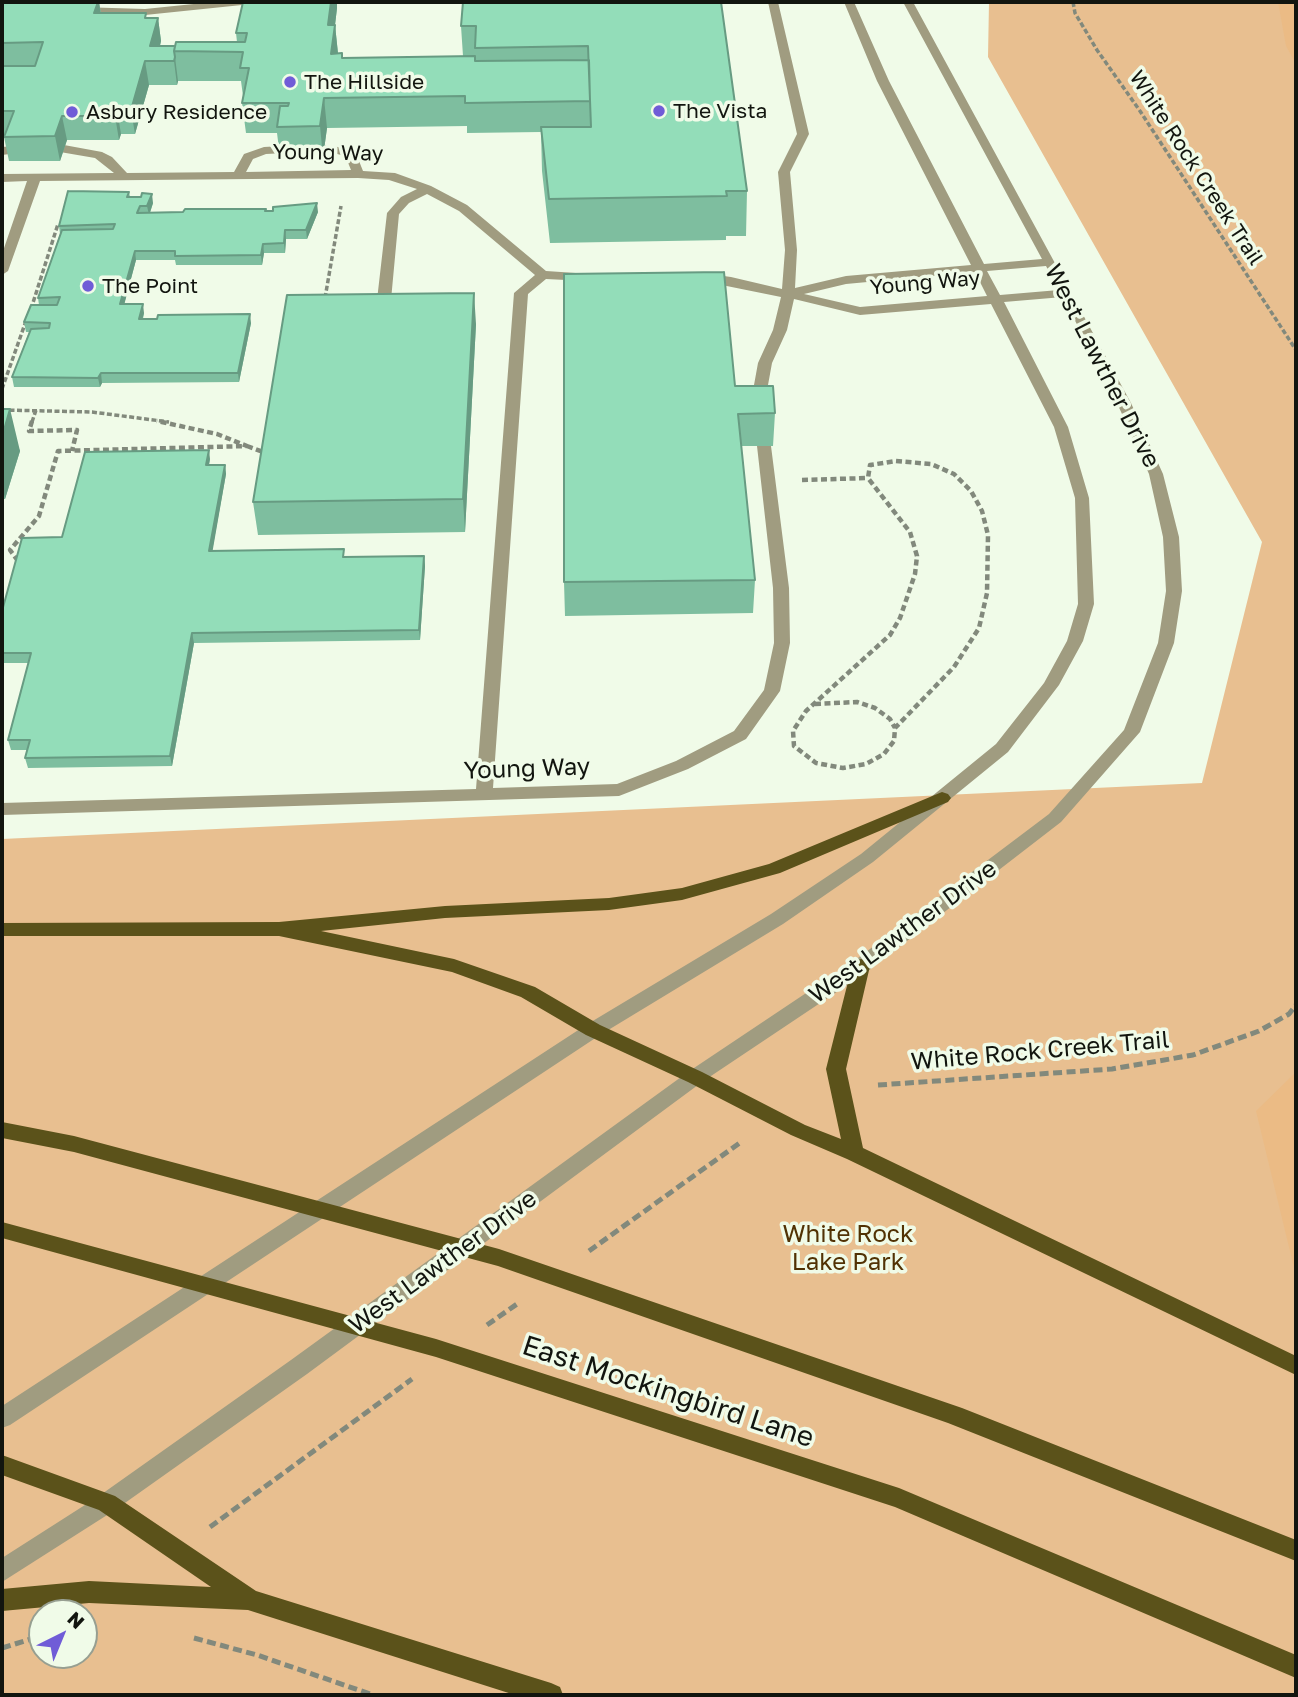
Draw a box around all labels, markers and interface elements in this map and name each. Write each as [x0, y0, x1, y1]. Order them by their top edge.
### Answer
street label: White Rock Creek Trail [1124, 66, 1268, 270]
place label: The Hillside [304, 69, 424, 95]
marker: The Hillside [282, 74, 298, 90]
place label: The Vista [673, 98, 767, 124]
place label: Asbury Residence [86, 99, 267, 125]
marker: The Vista [651, 103, 667, 119]
marker: Asbury Residence [64, 104, 80, 120]
street label: Young Way [272, 139, 384, 167]
street label: West Lawther Drive [1038, 259, 1166, 473]
street label: Young Way [869, 266, 981, 300]
place label: The Point [102, 273, 198, 299]
marker: The Point [80, 278, 96, 294]
street label: Young Way [463, 752, 591, 786]
street label: West Lawther Drive [804, 854, 1002, 1010]
street label: White Rock Creek Trail [910, 1025, 1170, 1077]
street label: West Lawther Drive [344, 1184, 542, 1340]
park label: White Rock Lake Park [783, 1220, 913, 1276]
street label: East Mockingbird Lane [518, 1329, 818, 1455]
north arrow [28, 1599, 98, 1669]
text: N [63, 1606, 89, 1633]

